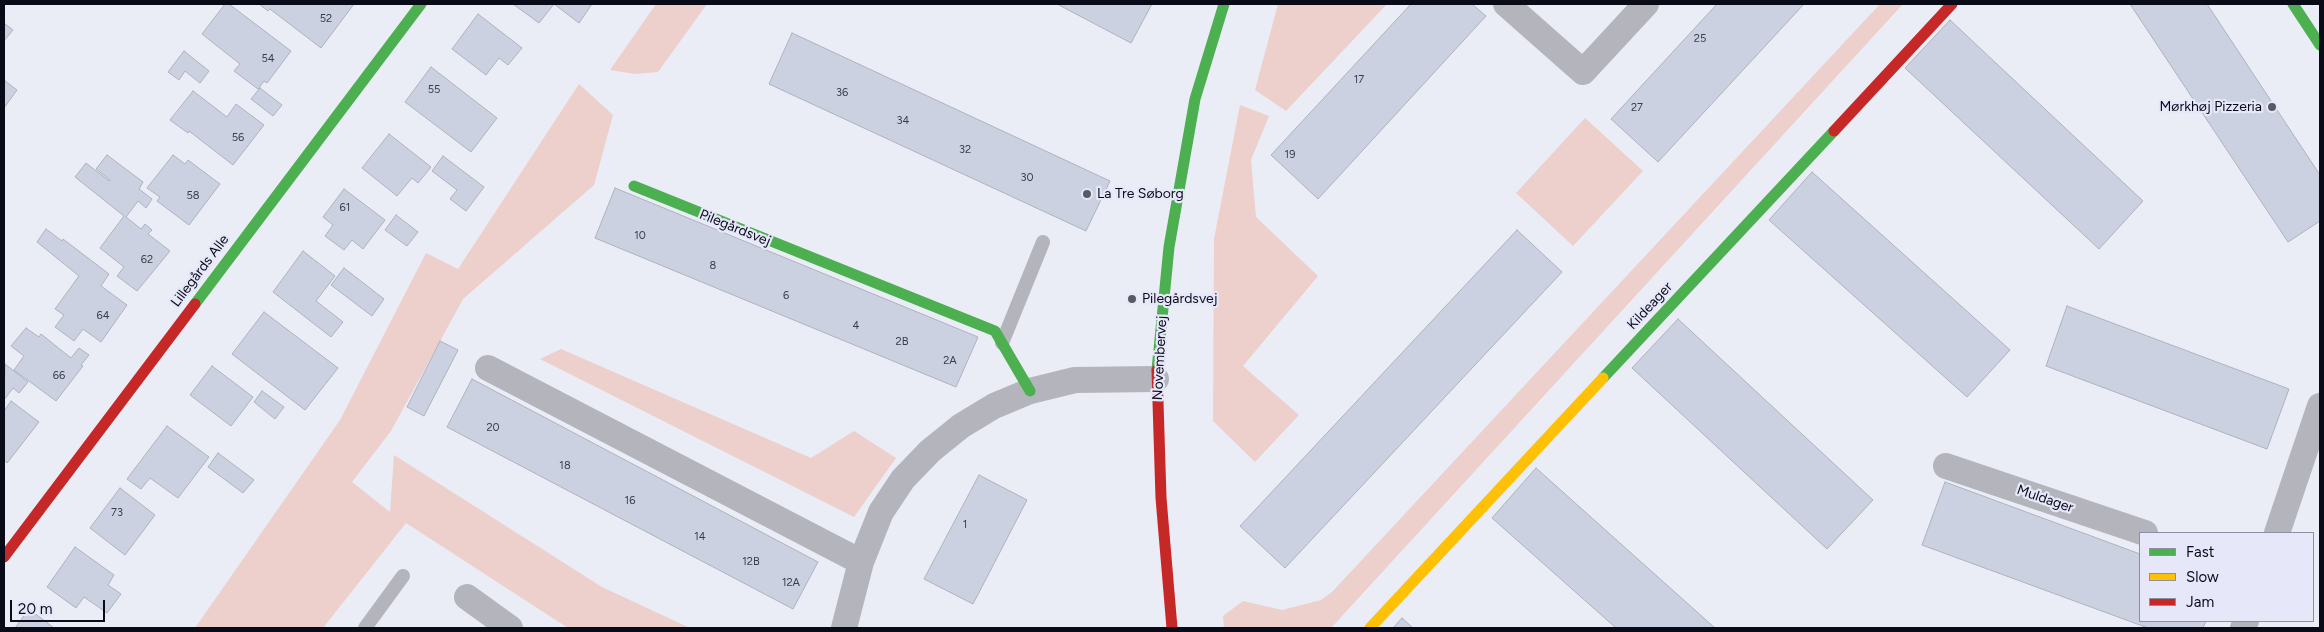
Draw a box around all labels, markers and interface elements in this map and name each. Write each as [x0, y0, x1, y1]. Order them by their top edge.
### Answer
house number: 52 [320, 12, 332, 26]
house number: 25 [1694, 32, 1706, 46]
house number: 54 [261, 52, 275, 66]
house number: 17 [1354, 73, 1364, 87]
house number: 55 [428, 83, 440, 97]
house number: 36 [836, 86, 848, 100]
place label: Mørkhøj Pizzeria [2160, 99, 2262, 115]
house number: 27 [1631, 101, 1643, 115]
marker: Mørkhøj Pizzeria [2266, 101, 2278, 113]
house number: 34 [897, 114, 909, 128]
house number: 56 [232, 131, 244, 145]
house number: 32 [959, 143, 971, 157]
house number: 19 [1285, 148, 1295, 162]
house number: 30 [1020, 171, 1034, 185]
place label: La Tre Søborg [1097, 186, 1184, 202]
marker: La Tre Søborg [1081, 188, 1093, 200]
house number: 58 [186, 189, 200, 203]
house number: 61 [340, 201, 350, 215]
street label: Pilegårdsvej [697, 206, 773, 250]
house number: 10 [634, 229, 646, 243]
street label: Lillegårds Alle [167, 232, 233, 310]
house number: 62 [141, 253, 153, 267]
house number: 8 [710, 259, 716, 273]
street label: Kildeager [1624, 279, 1676, 333]
house number: 6 [783, 289, 789, 303]
place label: Pilegårdsvej [1142, 291, 1217, 307]
marker: Pilegårdsvej [1126, 293, 1138, 305]
house number: 64 [96, 309, 110, 323]
street label: Novembervej [1149, 315, 1171, 401]
house number: 4 [853, 319, 859, 333]
house number: 2B [896, 335, 908, 349]
house number: 2A [943, 354, 957, 368]
house number: 66 [53, 369, 65, 383]
house number: 20 [486, 421, 500, 435]
house number: 18 [559, 459, 571, 473]
street label: Muldager [2015, 482, 2075, 516]
house number: 16 [625, 494, 635, 508]
house number: 73 [111, 506, 123, 520]
house number: 1 [963, 518, 967, 532]
house number: 14 [694, 530, 706, 544]
legend [2139, 532, 2314, 622]
text: Fast [2186, 543, 2214, 561]
house number: 12B [742, 555, 760, 569]
text: Slow [2186, 568, 2219, 586]
house number: 12A [782, 576, 800, 590]
scale bar [12, 590, 108, 622]
text: Jam [2186, 593, 2214, 611]
text: 20 m [18, 600, 52, 618]

